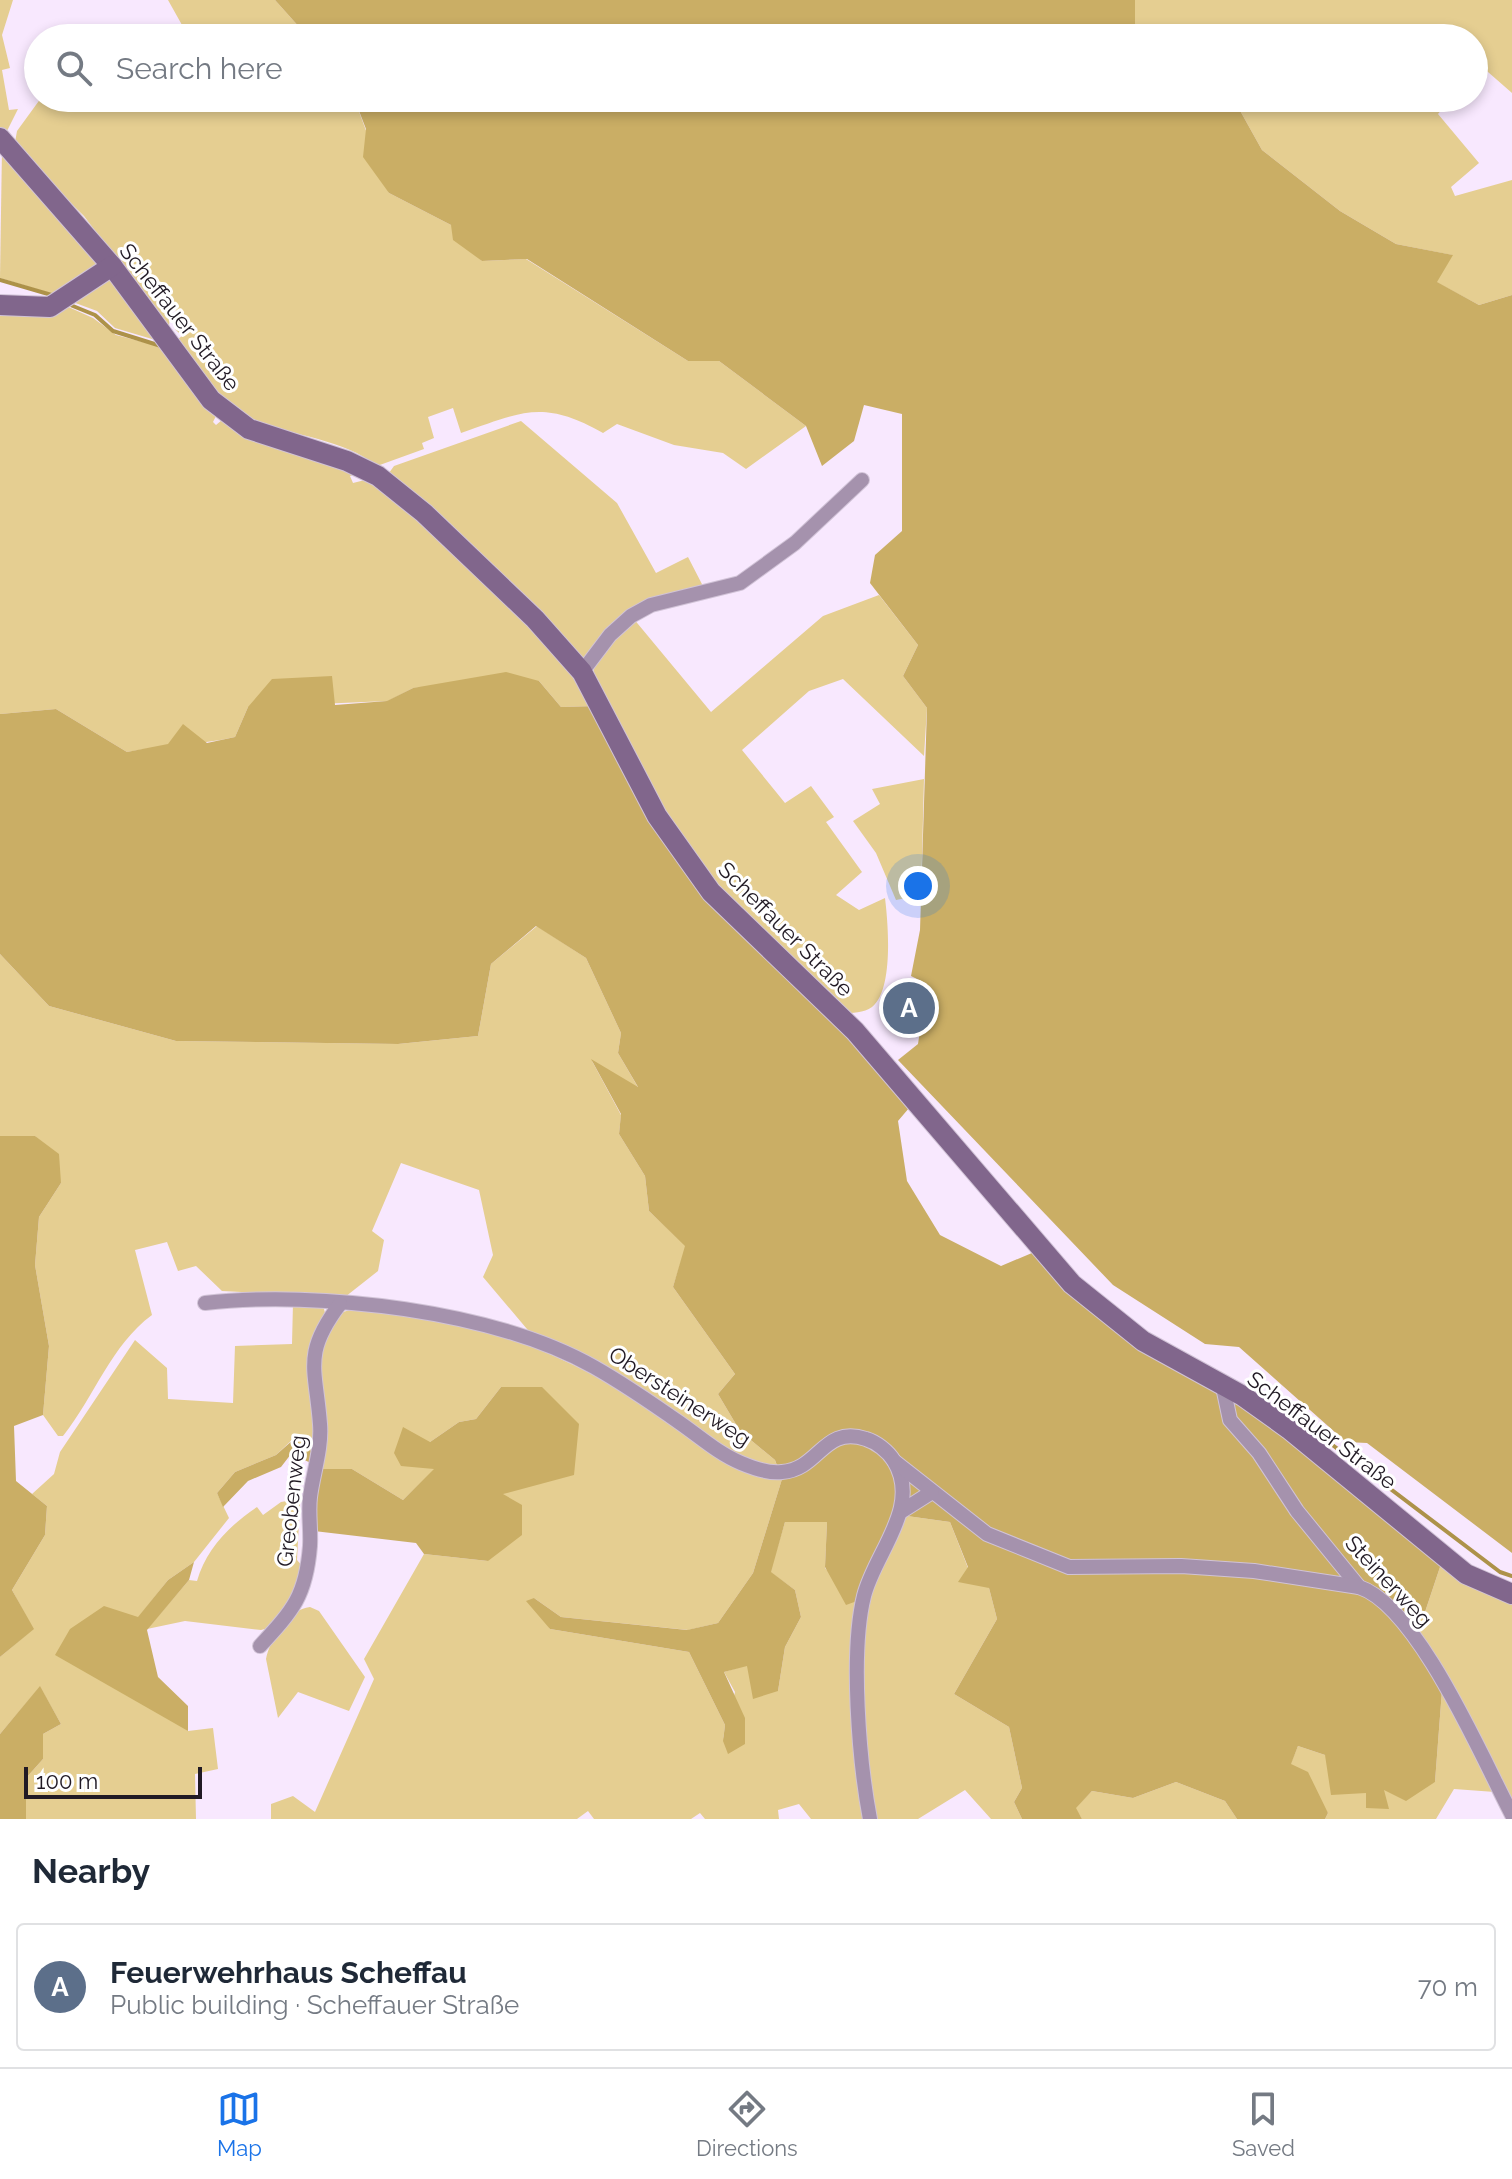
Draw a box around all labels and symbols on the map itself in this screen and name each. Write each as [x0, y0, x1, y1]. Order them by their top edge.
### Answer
street label: Scheffauer Straße [114, 238, 246, 396]
street label: Scheffauer Straße [713, 856, 859, 1002]
your location [898, 866, 938, 906]
pin: A [883, 978, 935, 1038]
street label: Obersteinerweg [604, 1341, 756, 1451]
street label: Scheffauer Straße [1242, 1366, 1402, 1495]
street label: Greobenweg [271, 1434, 311, 1568]
street label: Steinerweg [1340, 1530, 1438, 1632]
scale bar [24, 1763, 202, 1799]

